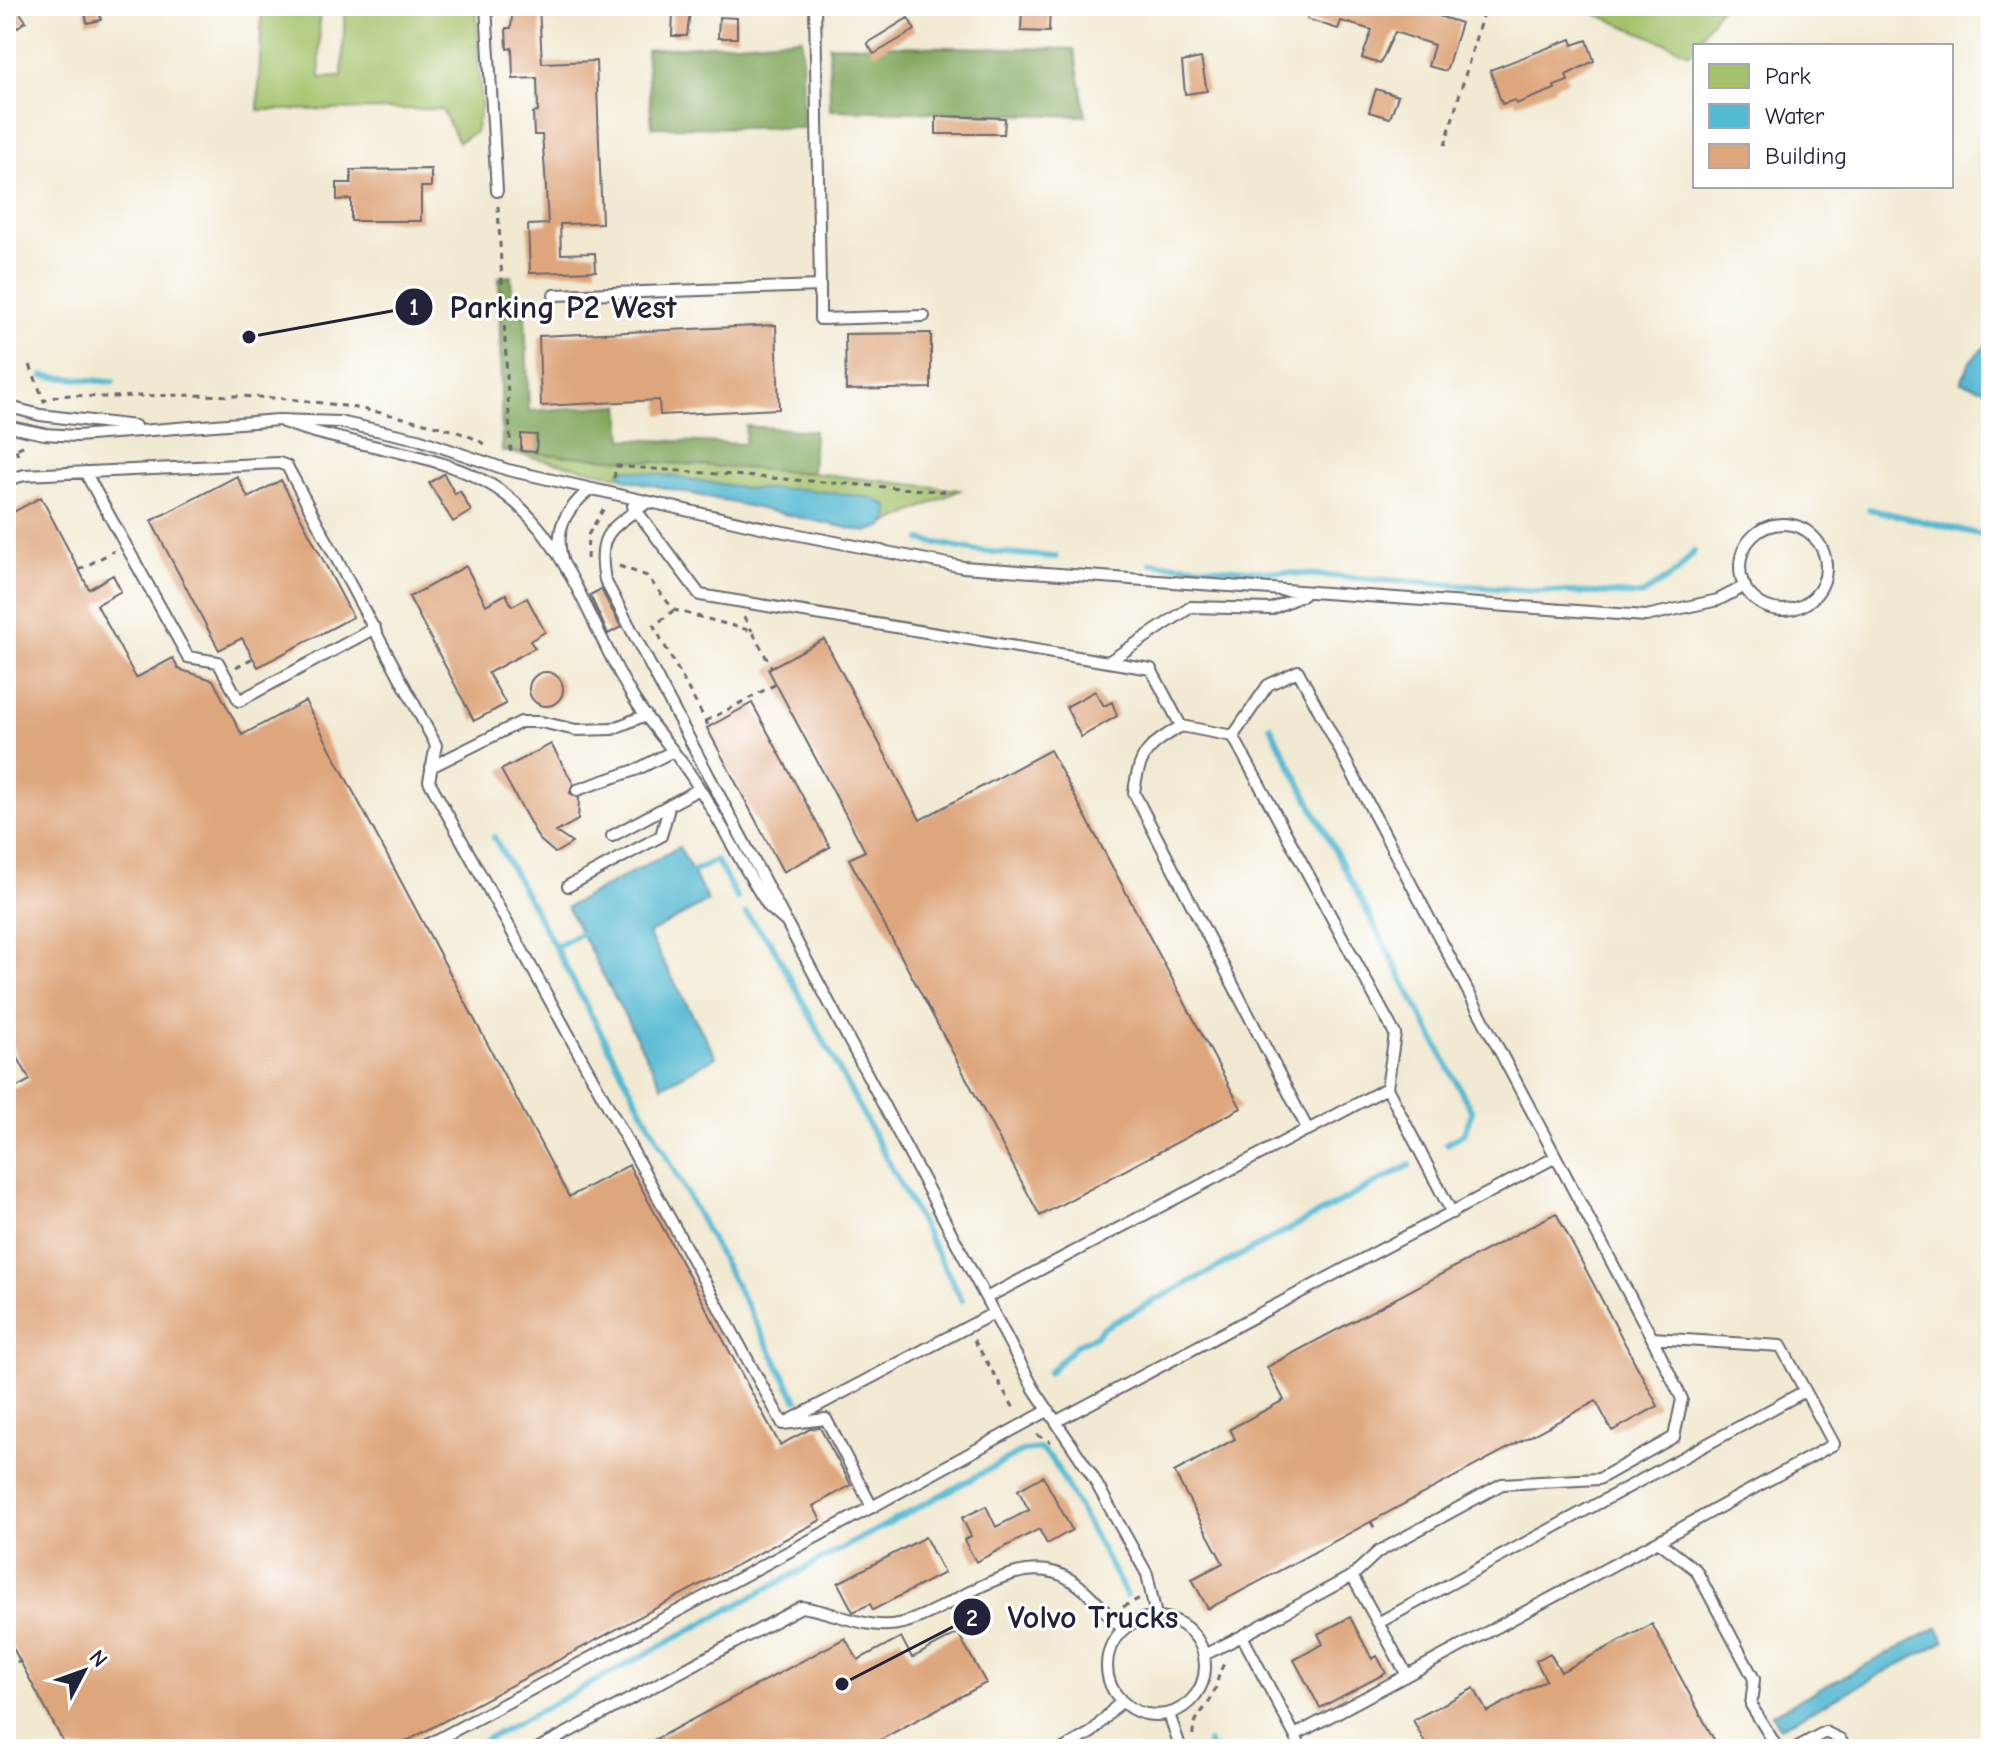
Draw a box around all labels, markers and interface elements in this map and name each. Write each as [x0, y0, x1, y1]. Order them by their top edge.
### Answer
legend [1693, 44, 1953, 188]
text: Park [1765, 62, 1811, 90]
text: Water [1765, 102, 1825, 130]
text: Building [1765, 142, 1847, 170]
callout: Parking P2 West [394, 279, 693, 335]
text: Parking P2 West [450, 289, 677, 326]
text: 1 [409, 293, 419, 321]
callout: Volvo Trucks [952, 1589, 1195, 1645]
text: Volvo Trucks [1008, 1599, 1178, 1636]
text: 2 [966, 1604, 978, 1632]
north arrow [44, 1631, 124, 1711]
text: N [84, 1645, 113, 1672]

